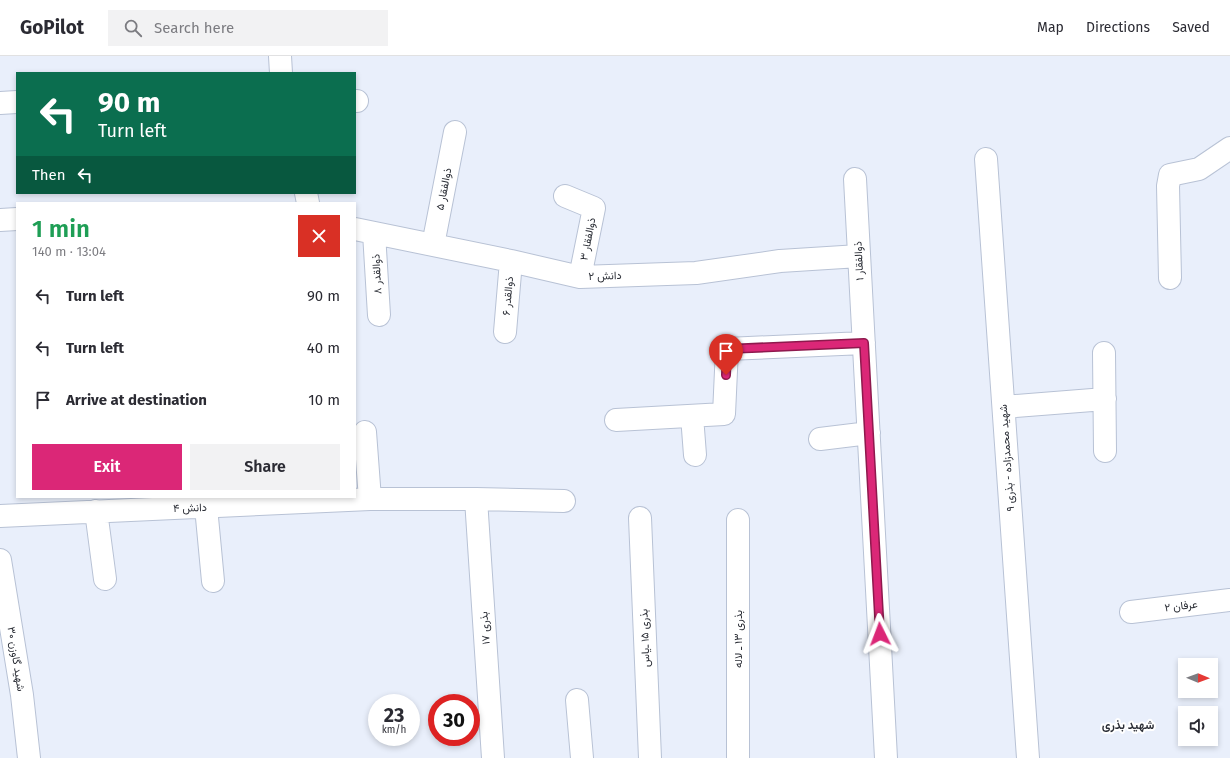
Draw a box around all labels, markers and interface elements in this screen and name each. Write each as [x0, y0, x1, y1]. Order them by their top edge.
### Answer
search box [108, 10, 388, 46]
text: GoPilot [20, 16, 84, 39]
icon: search [122, 17, 144, 39]
text: Search here [154, 19, 234, 37]
text: Map [1037, 19, 1064, 36]
text: Directions [1086, 19, 1150, 36]
text: Saved [1172, 19, 1210, 36]
text: 90 m [98, 86, 160, 119]
icon: left [32, 88, 84, 140]
text: Turn left [98, 120, 167, 142]
icon: left [74, 164, 96, 186]
text: Then [32, 166, 66, 184]
street label: ذوالفقار ۵ [434, 167, 454, 211]
text: 1 min [32, 215, 90, 243]
button: close [298, 215, 340, 257]
street label: ذوالفقار ۳ [577, 216, 599, 262]
street label: ذوالفقار ۱ [851, 241, 867, 281]
text: 140 m · 13:04 [32, 244, 106, 259]
street label: ذوالقدر ۸ [369, 254, 385, 294]
street label: دانش ۲ [588, 269, 622, 283]
street label: ذوالقدر ۶ [500, 276, 516, 316]
icon: left [32, 285, 54, 307]
text: Turn left [66, 287, 124, 305]
text: 90 m [307, 287, 340, 305]
pin [709, 334, 743, 375]
icon: left [32, 337, 54, 359]
text: Turn left [66, 339, 124, 357]
text: 40 m [307, 339, 340, 357]
icon: arrive [715, 340, 737, 362]
icon: arrive [32, 389, 54, 411]
text: Arrive at destination [66, 391, 207, 409]
text: 10 m [308, 391, 340, 409]
street label: شهید محمدزاده - بذری ۹ [997, 404, 1017, 512]
button: Exit [32, 444, 182, 490]
button: Share [190, 444, 340, 490]
street label: دانش ۴ [173, 501, 207, 515]
street label: عرفان ۲ [1164, 597, 1199, 614]
street label: بذری ۱۵ ـ‌یاس [637, 609, 653, 667]
street label: بذری ۱۳ ـ لاله [732, 610, 745, 668]
street label: بذری ۱۷ [477, 611, 493, 645]
position arrow [859, 613, 901, 655]
street label: شهید گاوزن ۳۰ [4, 626, 28, 693]
north arrow [1178, 658, 1218, 698]
map controls [1178, 658, 1218, 746]
speed limit sign: 30 [428, 694, 480, 746]
text: 23 [384, 703, 404, 727]
button: sound [1178, 706, 1218, 746]
district label: شهید بذری [1102, 718, 1155, 733]
text: km/h [382, 724, 406, 736]

